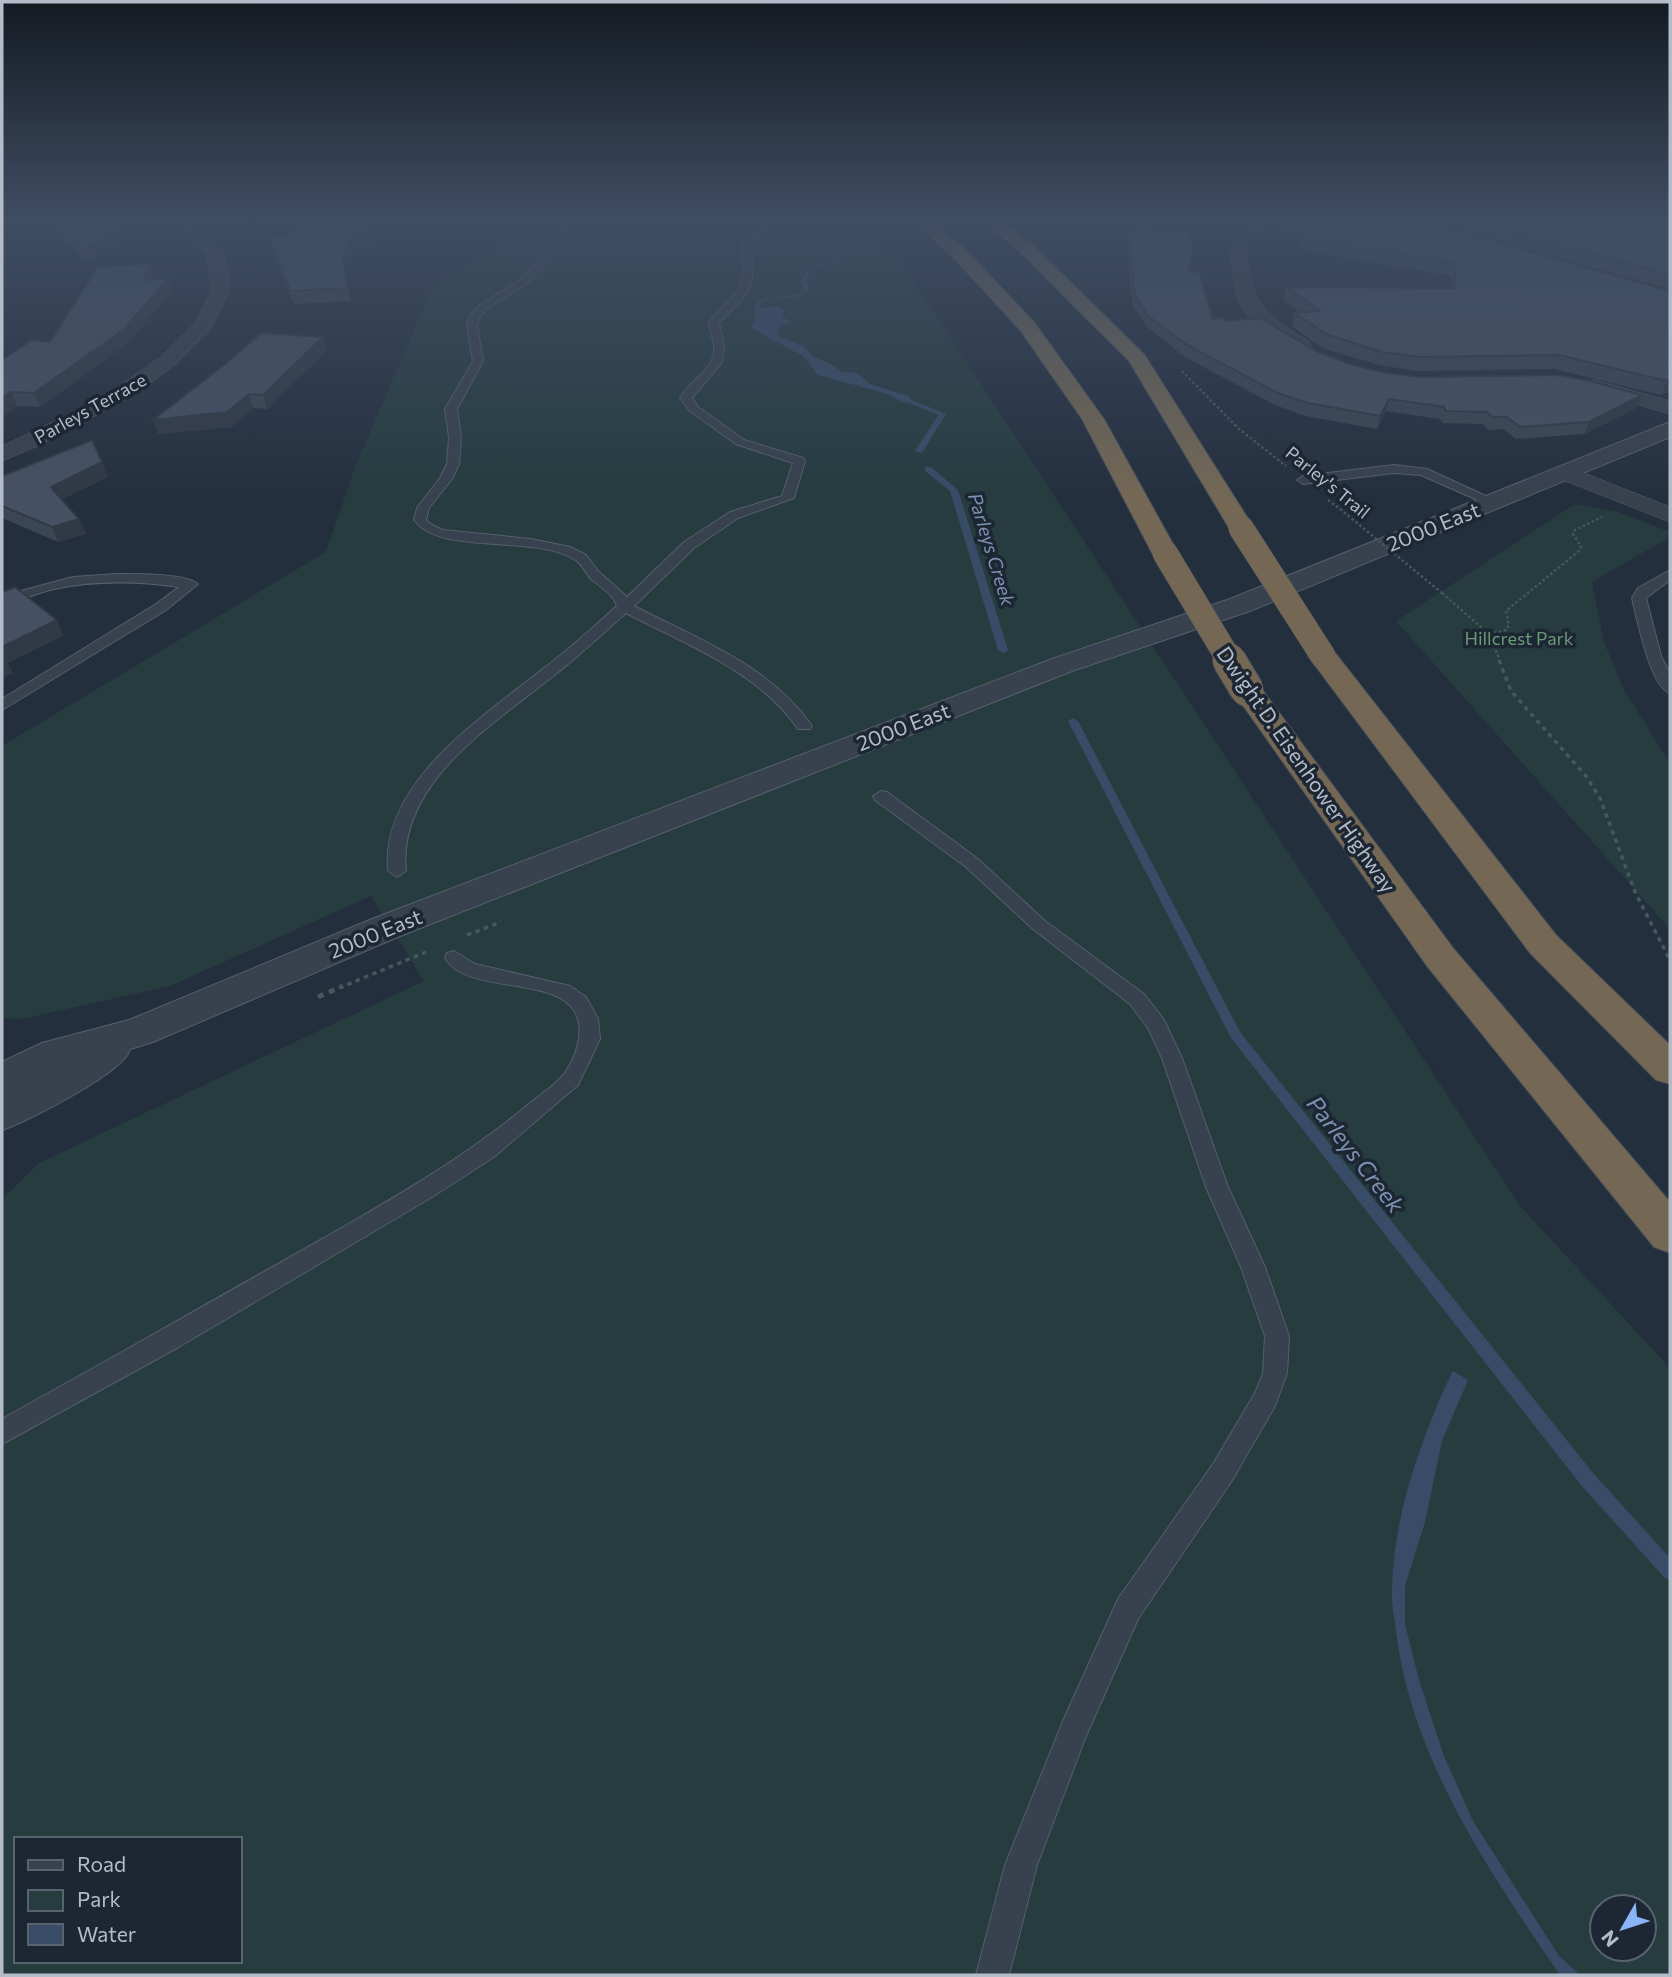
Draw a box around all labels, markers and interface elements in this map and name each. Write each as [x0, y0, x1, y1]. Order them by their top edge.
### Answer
street label: Parleys Terrace [30, 368, 150, 448]
street label: Parley's Trail [1281, 441, 1375, 523]
water label: Parleys Creek [964, 490, 1020, 609]
street label: 2000 East [1383, 496, 1483, 556]
park label: Hillcrest Park [1464, 627, 1574, 649]
street label: Dwight D. Eisenhower Highway [1212, 641, 1402, 897]
street label: 2000 East [853, 697, 953, 755]
street label: 2000 East [325, 903, 425, 963]
water label: Parleys Creek [1301, 1090, 1411, 1219]
legend [14, 1837, 242, 1963]
text: Road [77, 1851, 126, 1876]
text: Park [77, 1886, 121, 1911]
north arrow [1588, 1893, 1658, 1963]
text: Water [77, 1921, 136, 1946]
text: N [1596, 1926, 1623, 1952]

